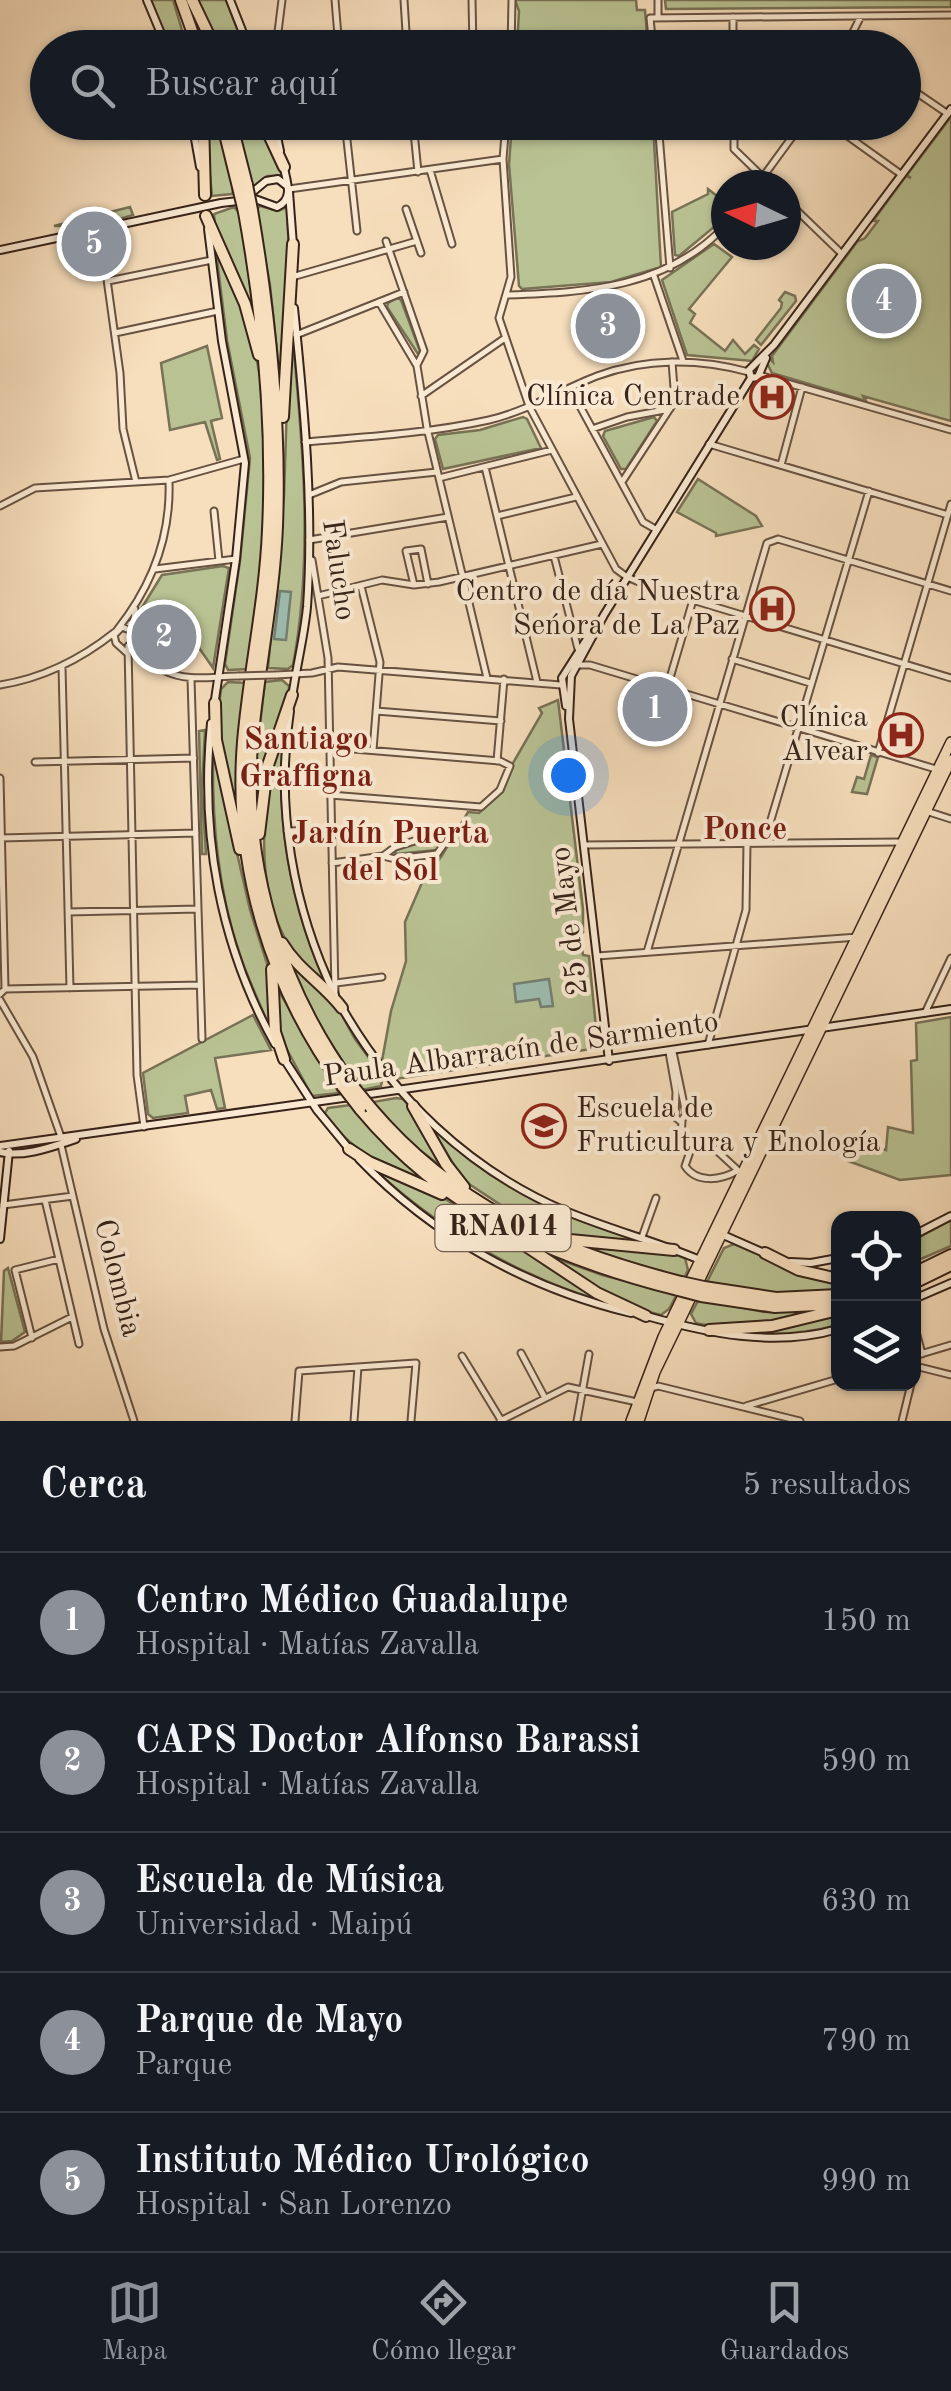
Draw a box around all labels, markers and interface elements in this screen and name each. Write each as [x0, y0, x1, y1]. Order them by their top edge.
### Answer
search box [30, 30, 921, 140]
icon: search [65, 58, 120, 113]
text: Buscar aquí [145, 66, 338, 104]
north arrow [711, 170, 801, 260]
pin: 5 [62, 206, 126, 282]
pin: 4 [852, 264, 916, 338]
pin: 3 [576, 288, 640, 364]
hospital icon: Clínica Centrade [749, 374, 795, 420]
place label: Clínica Centrade [526, 382, 740, 412]
street label: Falucho [316, 518, 360, 622]
place label: Centro de día Nuestra Seńora de La Paz [455, 577, 740, 641]
hospital icon: Centro de día Nuestra Seńora de La Paz [749, 586, 795, 632]
pin: 2 [132, 600, 196, 674]
pin: 1 [622, 672, 688, 746]
place label: Clínica Alvear [780, 703, 868, 767]
hospital icon: Clínica Alvear [878, 712, 924, 758]
district label: Santiago Graffigna [239, 725, 373, 794]
your location [543, 750, 594, 801]
district label: Ponce [703, 815, 787, 847]
district label: Jardín Puerta del Sol [291, 819, 489, 888]
street label: 25 de Mayo [546, 845, 594, 997]
street label: Paula Albarracín de Sarmiento [322, 1007, 720, 1093]
place label: Escuela de Fruticultura y Enología [576, 1094, 881, 1158]
school or university icon: Escuela de Fruticultura y Enología [521, 1103, 567, 1149]
road number: RNA014 [436, 1205, 570, 1251]
map controls [831, 1211, 921, 1391]
button: locate [831, 1211, 921, 1301]
street label: Colombia [88, 1216, 146, 1340]
button: layers [831, 1301, 921, 1391]
text: Cerca [40, 1465, 147, 1507]
text: 5 resultados [743, 1470, 911, 1502]
text: Centro Médico Guadalupe [135, 1583, 569, 1621]
text: 1 [63, 1606, 82, 1638]
text: 150 m [821, 1606, 911, 1638]
text: Hospital · Matías Zavalla [135, 1630, 479, 1662]
text: CAPS Doctor Alfonso Barassi [135, 1723, 640, 1761]
text: 2 [63, 1746, 82, 1778]
text: 590 m [821, 1746, 911, 1778]
text: Hospital · Matías Zavalla [135, 1770, 479, 1802]
text: Escuela de Música [135, 1863, 444, 1901]
text: 3 [63, 1886, 82, 1918]
text: 630 m [821, 1886, 911, 1918]
text: Universidad · Maipú [135, 1910, 413, 1942]
text: Parque de Mayo [135, 2003, 404, 2041]
text: 4 [63, 2026, 82, 2058]
text: 790 m [821, 2026, 911, 2058]
text: Parque [135, 2050, 232, 2082]
text: Instituto Médico Urológico [135, 2143, 590, 2181]
text: 5 [63, 2166, 82, 2198]
text: 990 m [821, 2166, 911, 2198]
text: Hospital · San Lorenzo [135, 2190, 452, 2222]
tab: Mapa [102, 2275, 167, 2370]
tab: Cómo llegar [371, 2275, 516, 2370]
tab: Guardados [720, 2275, 849, 2370]

